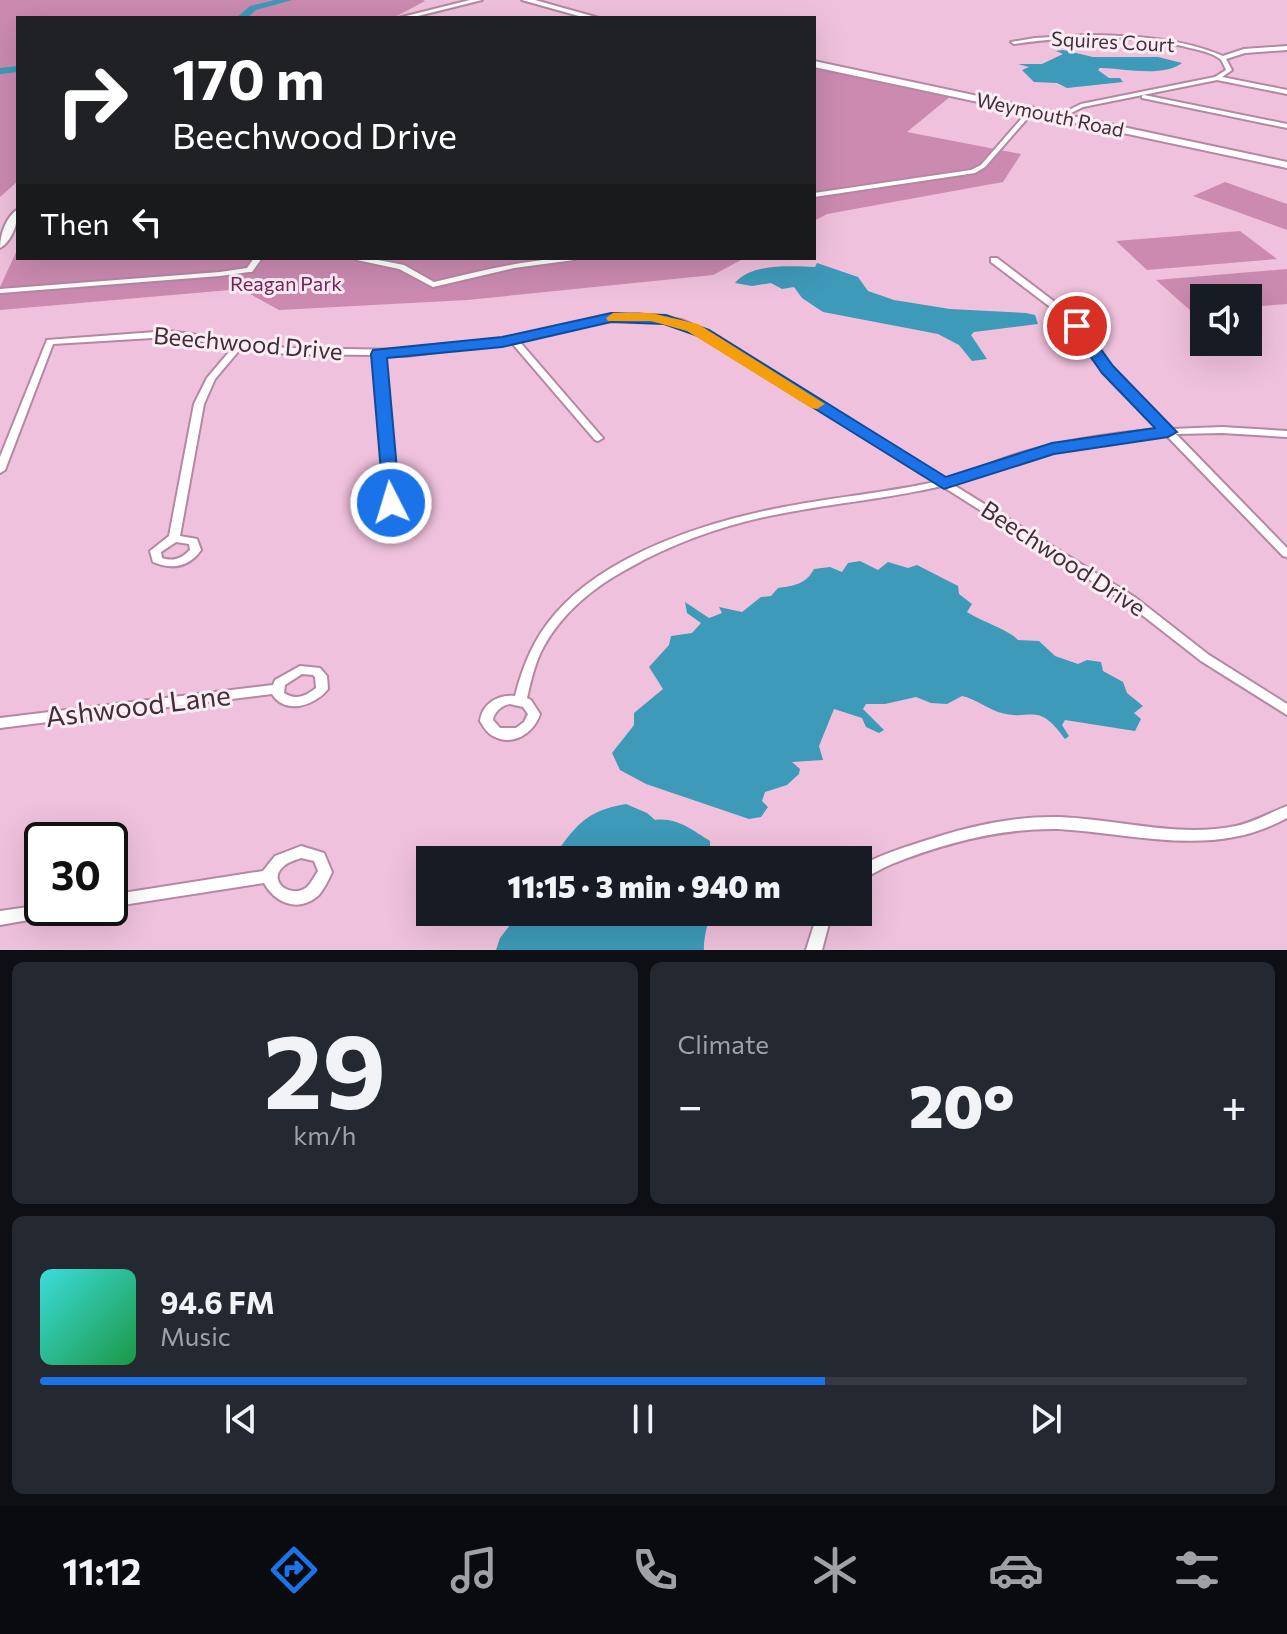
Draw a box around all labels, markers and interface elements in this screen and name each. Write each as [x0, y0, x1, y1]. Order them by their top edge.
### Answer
street label: Squires Court [1051, 26, 1176, 56]
text: 170 m [172, 43, 325, 112]
icon: right [40, 48, 144, 152]
street label: Weymouth Road [974, 87, 1126, 141]
text: Beechwood Drive [172, 112, 457, 156]
icon: left [125, 200, 169, 244]
text: Then [40, 204, 109, 241]
park label: Reagan Park [230, 271, 342, 295]
map controls [1190, 284, 1262, 356]
button: sound [1190, 284, 1262, 356]
pin [1043, 292, 1111, 360]
icon: arrive [1055, 304, 1099, 348]
street label: Beechwood Drive [152, 320, 344, 365]
position arrow [349, 461, 433, 545]
street label: Beechwood Drive [976, 494, 1151, 622]
street label: Ashwood Lane [43, 677, 232, 733]
speed limit sign: 30 [24, 822, 128, 926]
text: 11:15 · 3 min · 940 m [508, 867, 780, 904]
text: 29 [263, 1003, 386, 1130]
text: Climate [678, 1028, 769, 1059]
text: 20° [909, 1067, 1015, 1140]
text: − [678, 1077, 703, 1131]
text: + [1221, 1077, 1247, 1131]
text: km/h [293, 1119, 356, 1150]
text: 94.6 FM [160, 1283, 275, 1320]
text: Music [160, 1320, 231, 1351]
icon: previous [219, 1397, 263, 1441]
icon: pause [621, 1397, 665, 1441]
icon: next [1024, 1397, 1068, 1441]
icon: directions [266, 1542, 322, 1598]
icon: music [446, 1542, 502, 1598]
icon: phone [627, 1542, 683, 1598]
icon: climate [807, 1542, 863, 1598]
icon: car [988, 1542, 1044, 1598]
icon: filters [1169, 1542, 1225, 1598]
text: 11:12 [62, 1548, 141, 1592]

